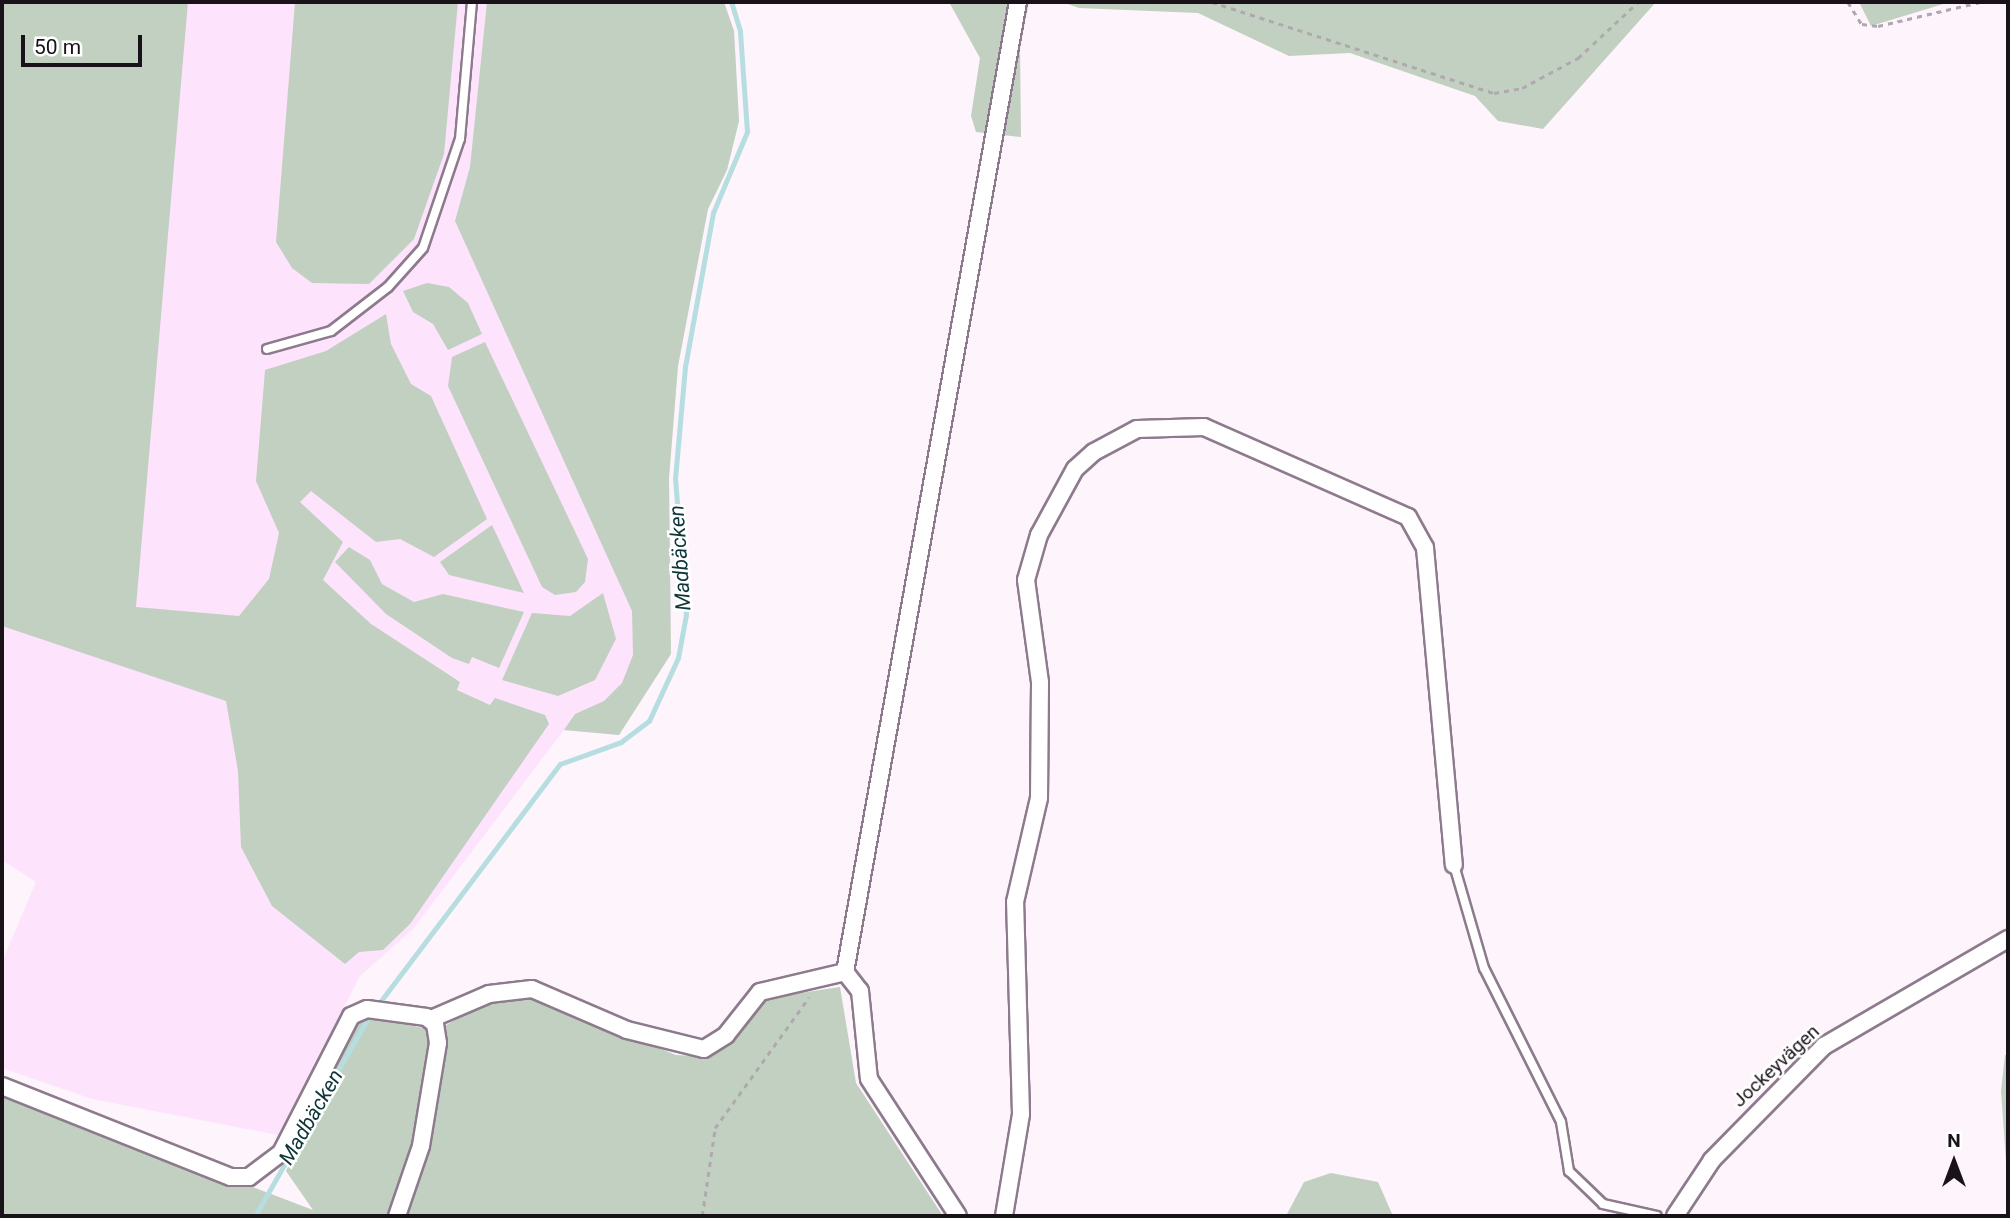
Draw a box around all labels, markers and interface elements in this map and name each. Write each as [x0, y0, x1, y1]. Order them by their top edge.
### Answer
scale bar [24, 21, 145, 65]
text: 50 m [34, 35, 81, 59]
water label: Madbäcken [664, 504, 696, 612]
street label: Jockeyvägen [1728, 1020, 1824, 1112]
water label: Madbäcken [274, 1065, 348, 1169]
north arrow [1919, 1127, 1989, 1197]
text: N [1947, 1129, 1961, 1152]

